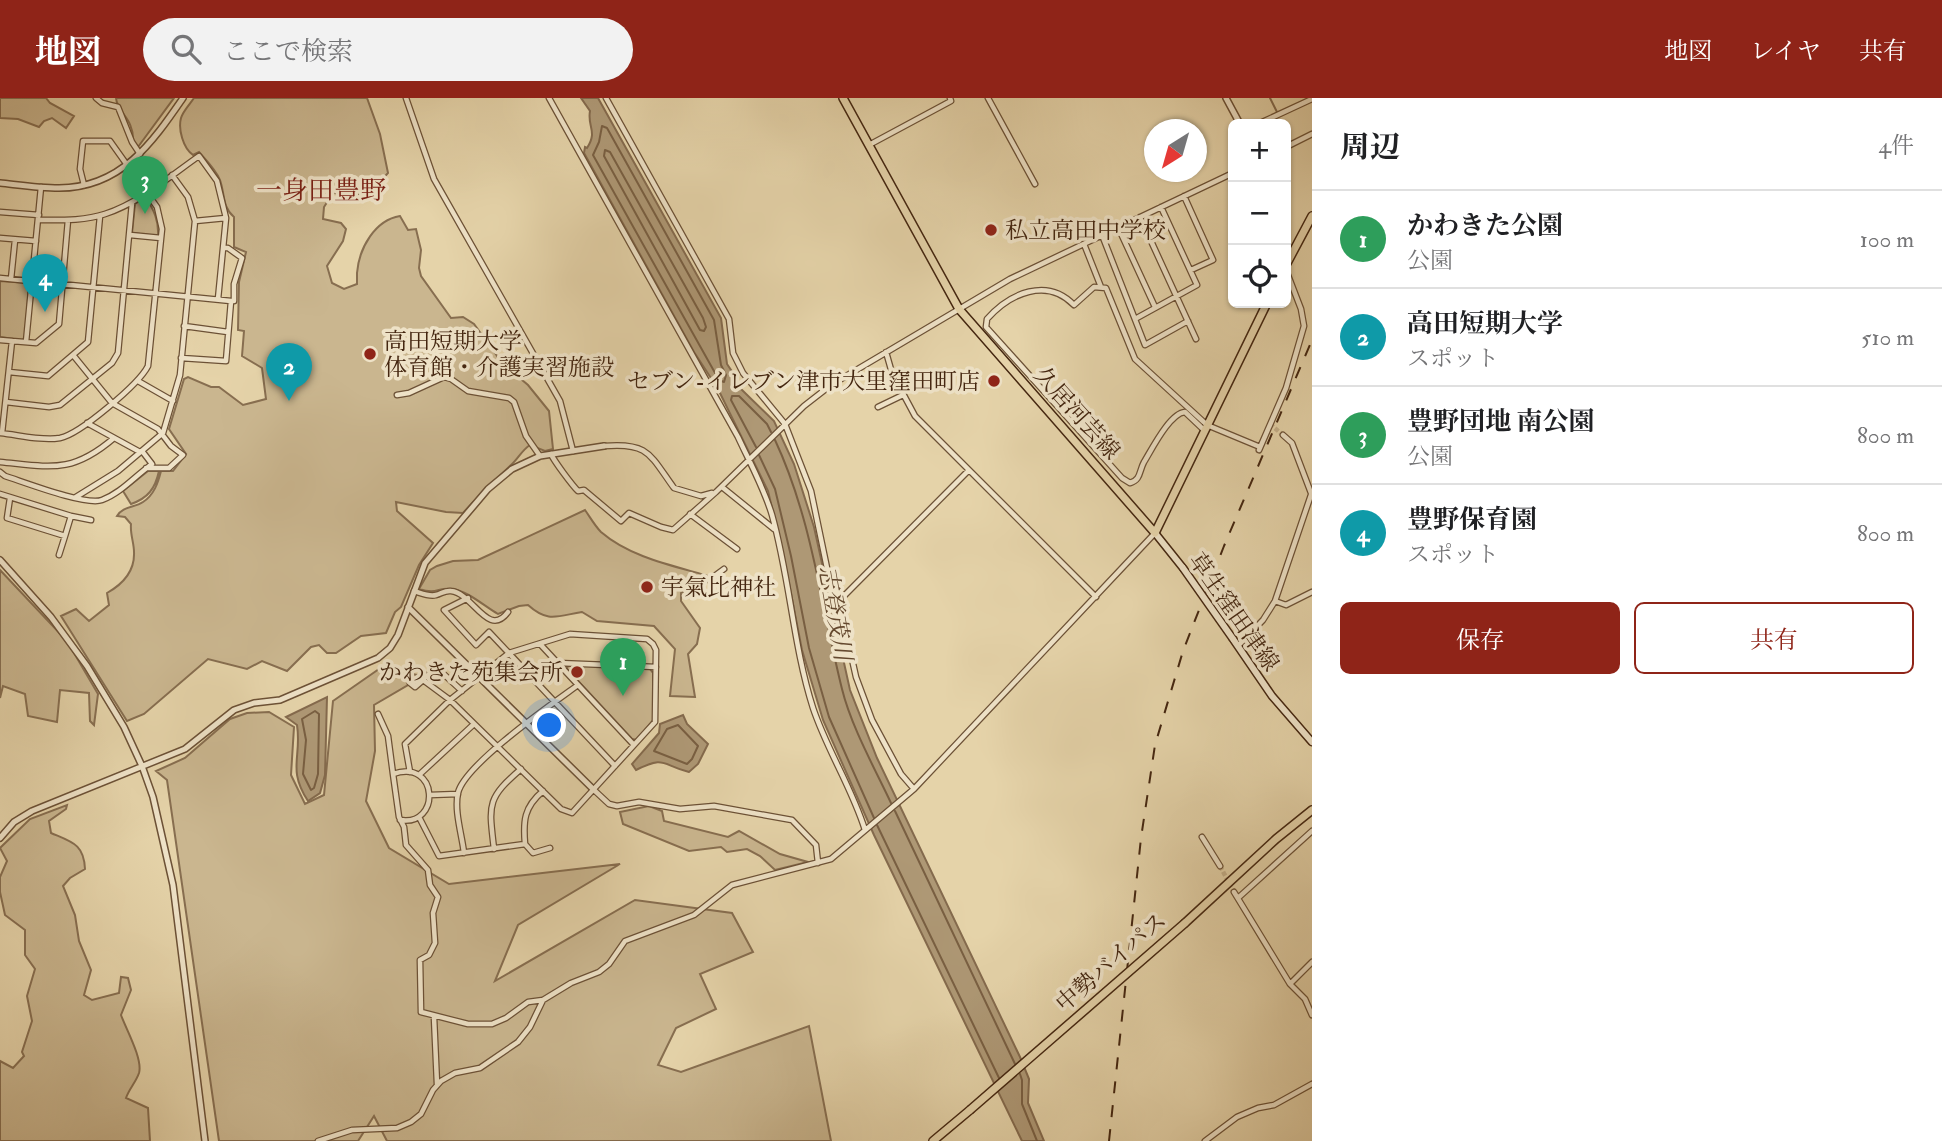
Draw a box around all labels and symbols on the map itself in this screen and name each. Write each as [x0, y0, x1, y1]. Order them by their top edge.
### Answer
north arrow [1144, 119, 1207, 182]
pin: 3 [122, 156, 168, 214]
district label: 一身田豊野 [256, 175, 386, 207]
place label: 私立高田中学校 [1005, 216, 1166, 245]
marker: 私立高田中学校 [983, 222, 999, 238]
pin: 4 [22, 254, 68, 312]
place label: 高田短期大学 体育館・介護実習施設 [384, 327, 614, 382]
pin: 2 [266, 343, 312, 401]
marker: 高田短期大学 体育館・介護実習施設 [362, 346, 378, 362]
street label: 久居河芸線 [1028, 361, 1126, 465]
place label: セブン-イレブン津市大里窪田町店 [627, 367, 980, 396]
marker: セブン-イレブン津市大里窪田町店 [986, 373, 1002, 389]
street label: 草生窪田津線 [1183, 547, 1285, 677]
water label: 志登茂川 [811, 563, 859, 666]
place label: 宇氣比神社 [661, 573, 776, 602]
marker: 宇氣比神社 [639, 579, 655, 595]
pin: 1 [600, 638, 646, 696]
place label: かわきた苑集会所 [379, 658, 563, 687]
marker: かわきた苑集会所 [569, 664, 585, 680]
your location [532, 708, 566, 742]
street label: 中勢バイパス [1050, 906, 1172, 1018]

